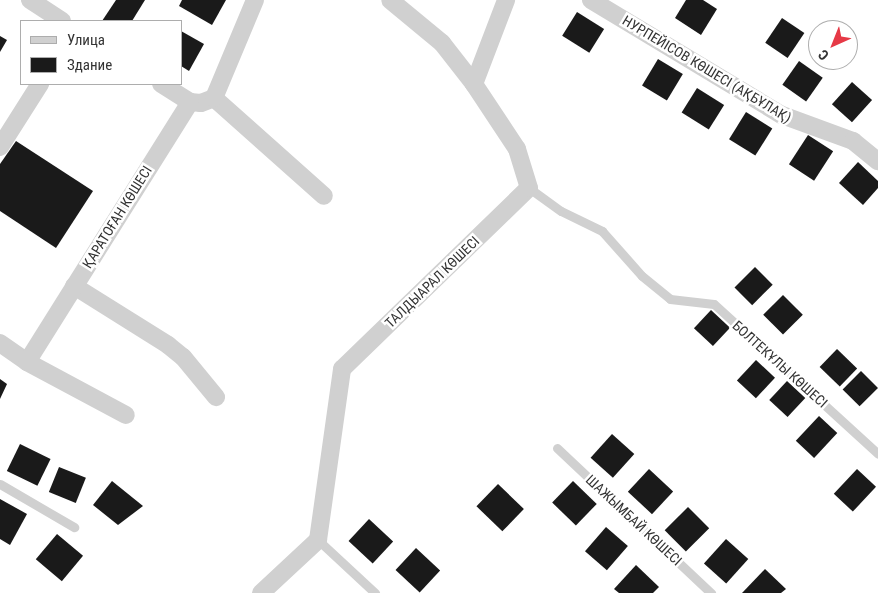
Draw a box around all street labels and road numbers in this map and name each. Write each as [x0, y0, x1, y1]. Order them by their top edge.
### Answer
street label: НУРПЕЙІСОВ КӨШЕСІ (АҚБҰЛАҚ) [620, 12, 794, 126]
street label: ҚАРАТОҒАН КӨШЕСІ [79, 163, 155, 271]
street label: ТАЛДЫАРАЛ КӨШЕСІ [381, 233, 483, 331]
street label: БОЛТЕКҰЛЫ КӨШЕСІ [729, 317, 831, 411]
street label: ШАЖЫМБАЙ КӨШЕСІ [582, 471, 686, 569]

